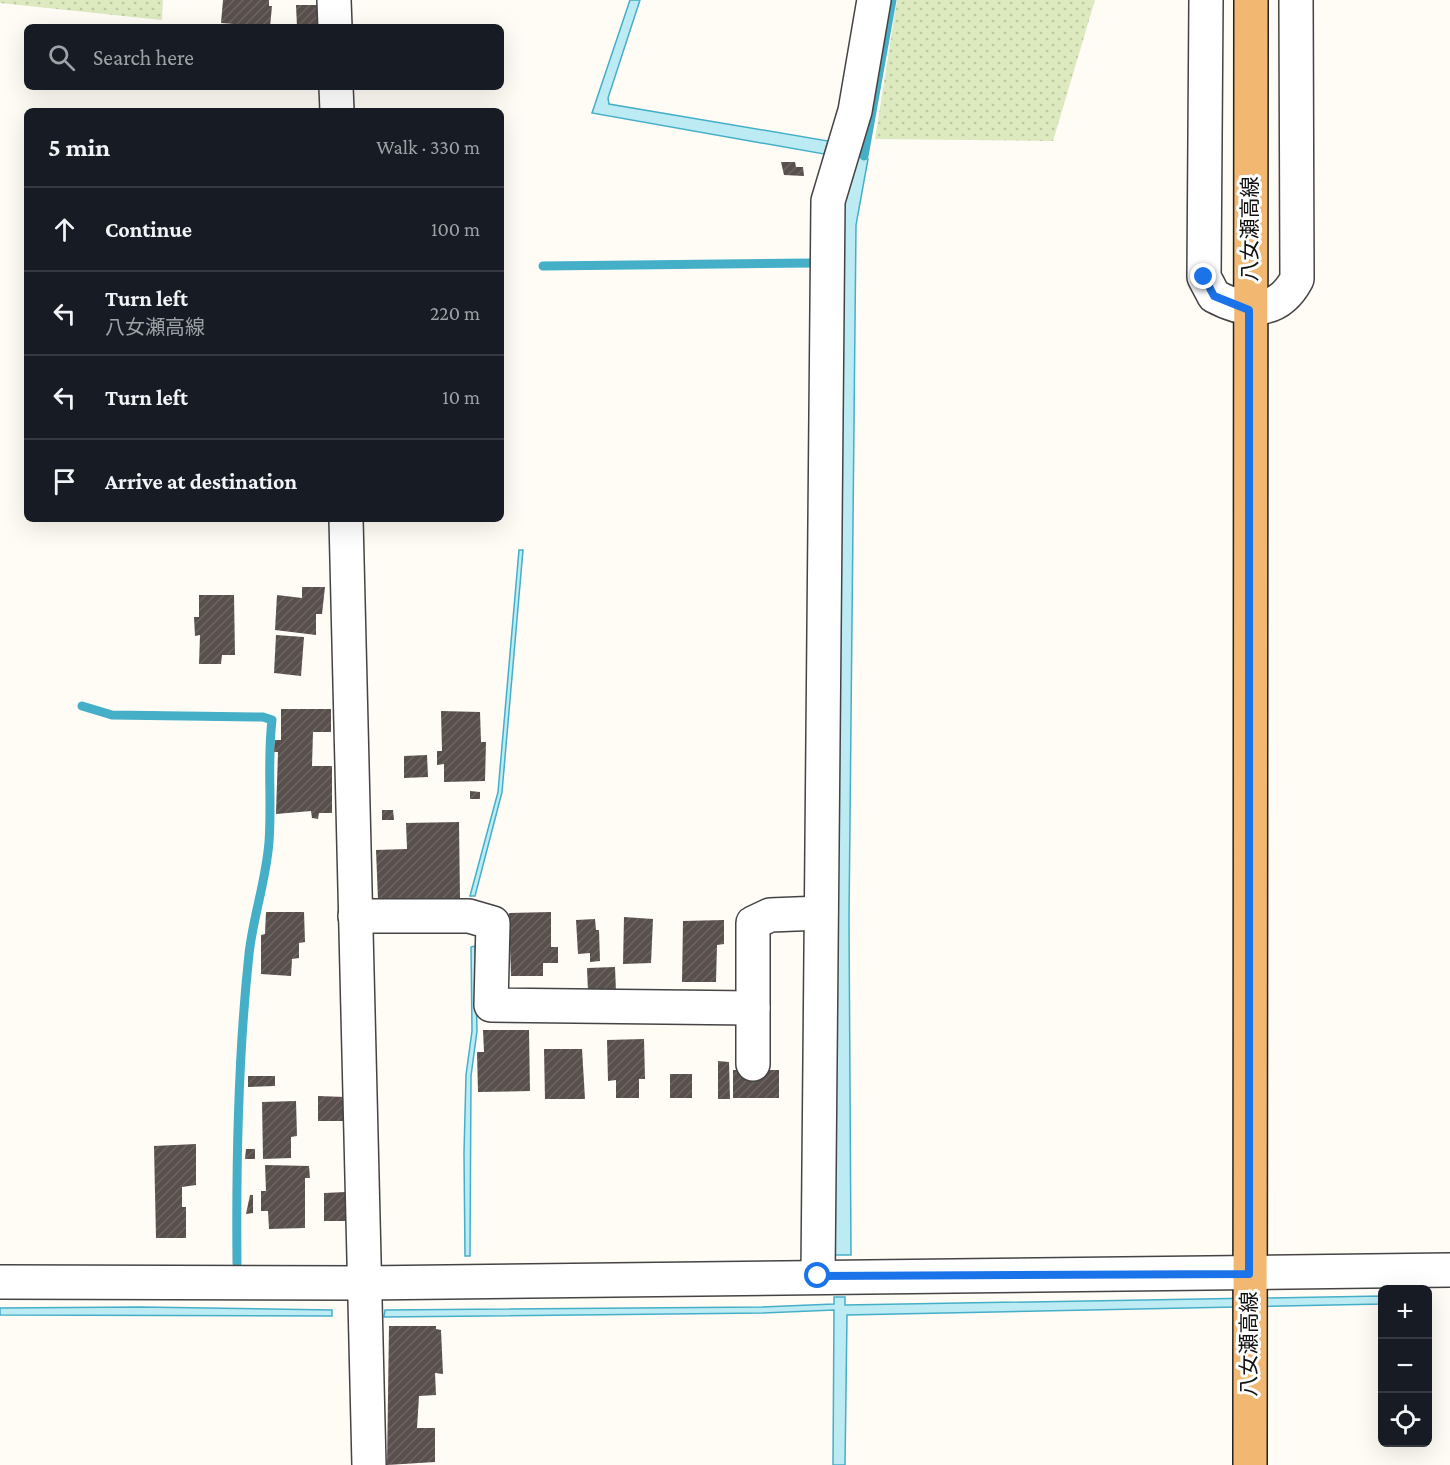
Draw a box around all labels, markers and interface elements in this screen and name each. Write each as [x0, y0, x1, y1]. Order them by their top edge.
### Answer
search box [24, 24, 504, 90]
icon: search [45, 41, 78, 74]
text: Search here [93, 45, 194, 70]
text: 5 min [48, 133, 110, 162]
text: Walk · 330 m [376, 136, 480, 158]
street label: 八女瀬高線 [1238, 177, 1262, 282]
icon: ahead [48, 213, 81, 246]
text: Continue [105, 217, 192, 242]
text: 100 m [431, 218, 480, 240]
route end [1190, 263, 1216, 289]
text: Turn left [105, 286, 188, 311]
icon: left [48, 297, 81, 330]
text: 220 m [430, 302, 480, 324]
text: 八女瀬高線 [105, 316, 205, 338]
icon: left [48, 381, 81, 414]
text: Turn left [105, 385, 188, 410]
text: 10 m [442, 386, 480, 408]
icon: arrive [48, 465, 81, 498]
text: Arrive at destination [105, 469, 297, 494]
route start [804, 1262, 830, 1288]
map controls [1378, 1285, 1432, 1447]
button: + [1378, 1285, 1432, 1339]
street label: 八女瀬高線 [1237, 1292, 1261, 1397]
button: − [1378, 1339, 1432, 1393]
button: locate [1378, 1393, 1432, 1447]

